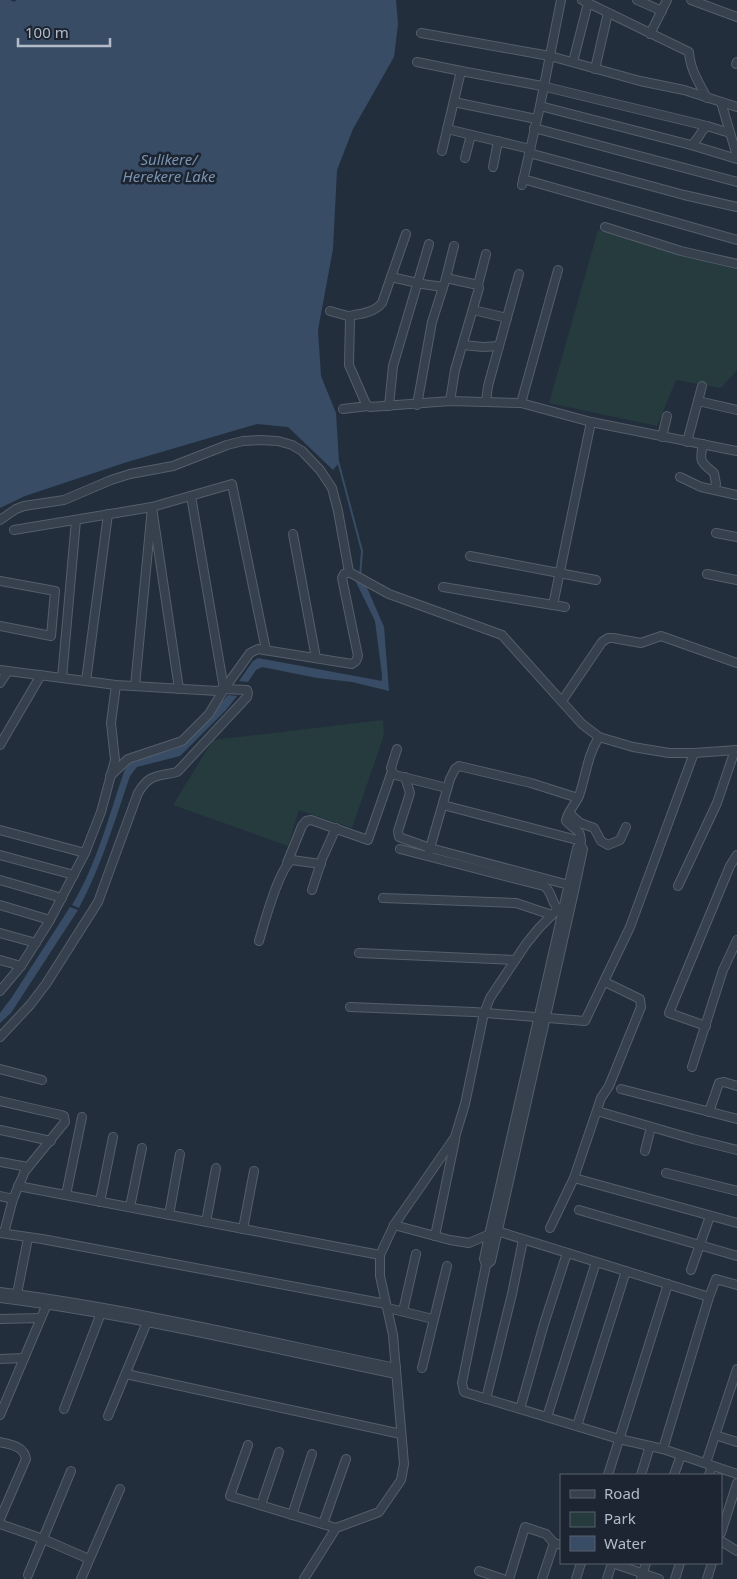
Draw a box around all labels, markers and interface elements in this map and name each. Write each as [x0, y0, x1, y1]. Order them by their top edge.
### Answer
scale bar [18, 15, 110, 47]
text: 100 m [25, 22, 69, 42]
water label: Sulikere/ Herekere Lake [123, 149, 216, 186]
legend [560, 1474, 722, 1564]
text: Road [604, 1483, 640, 1503]
text: Park [604, 1508, 636, 1528]
text: Water [604, 1533, 646, 1553]

